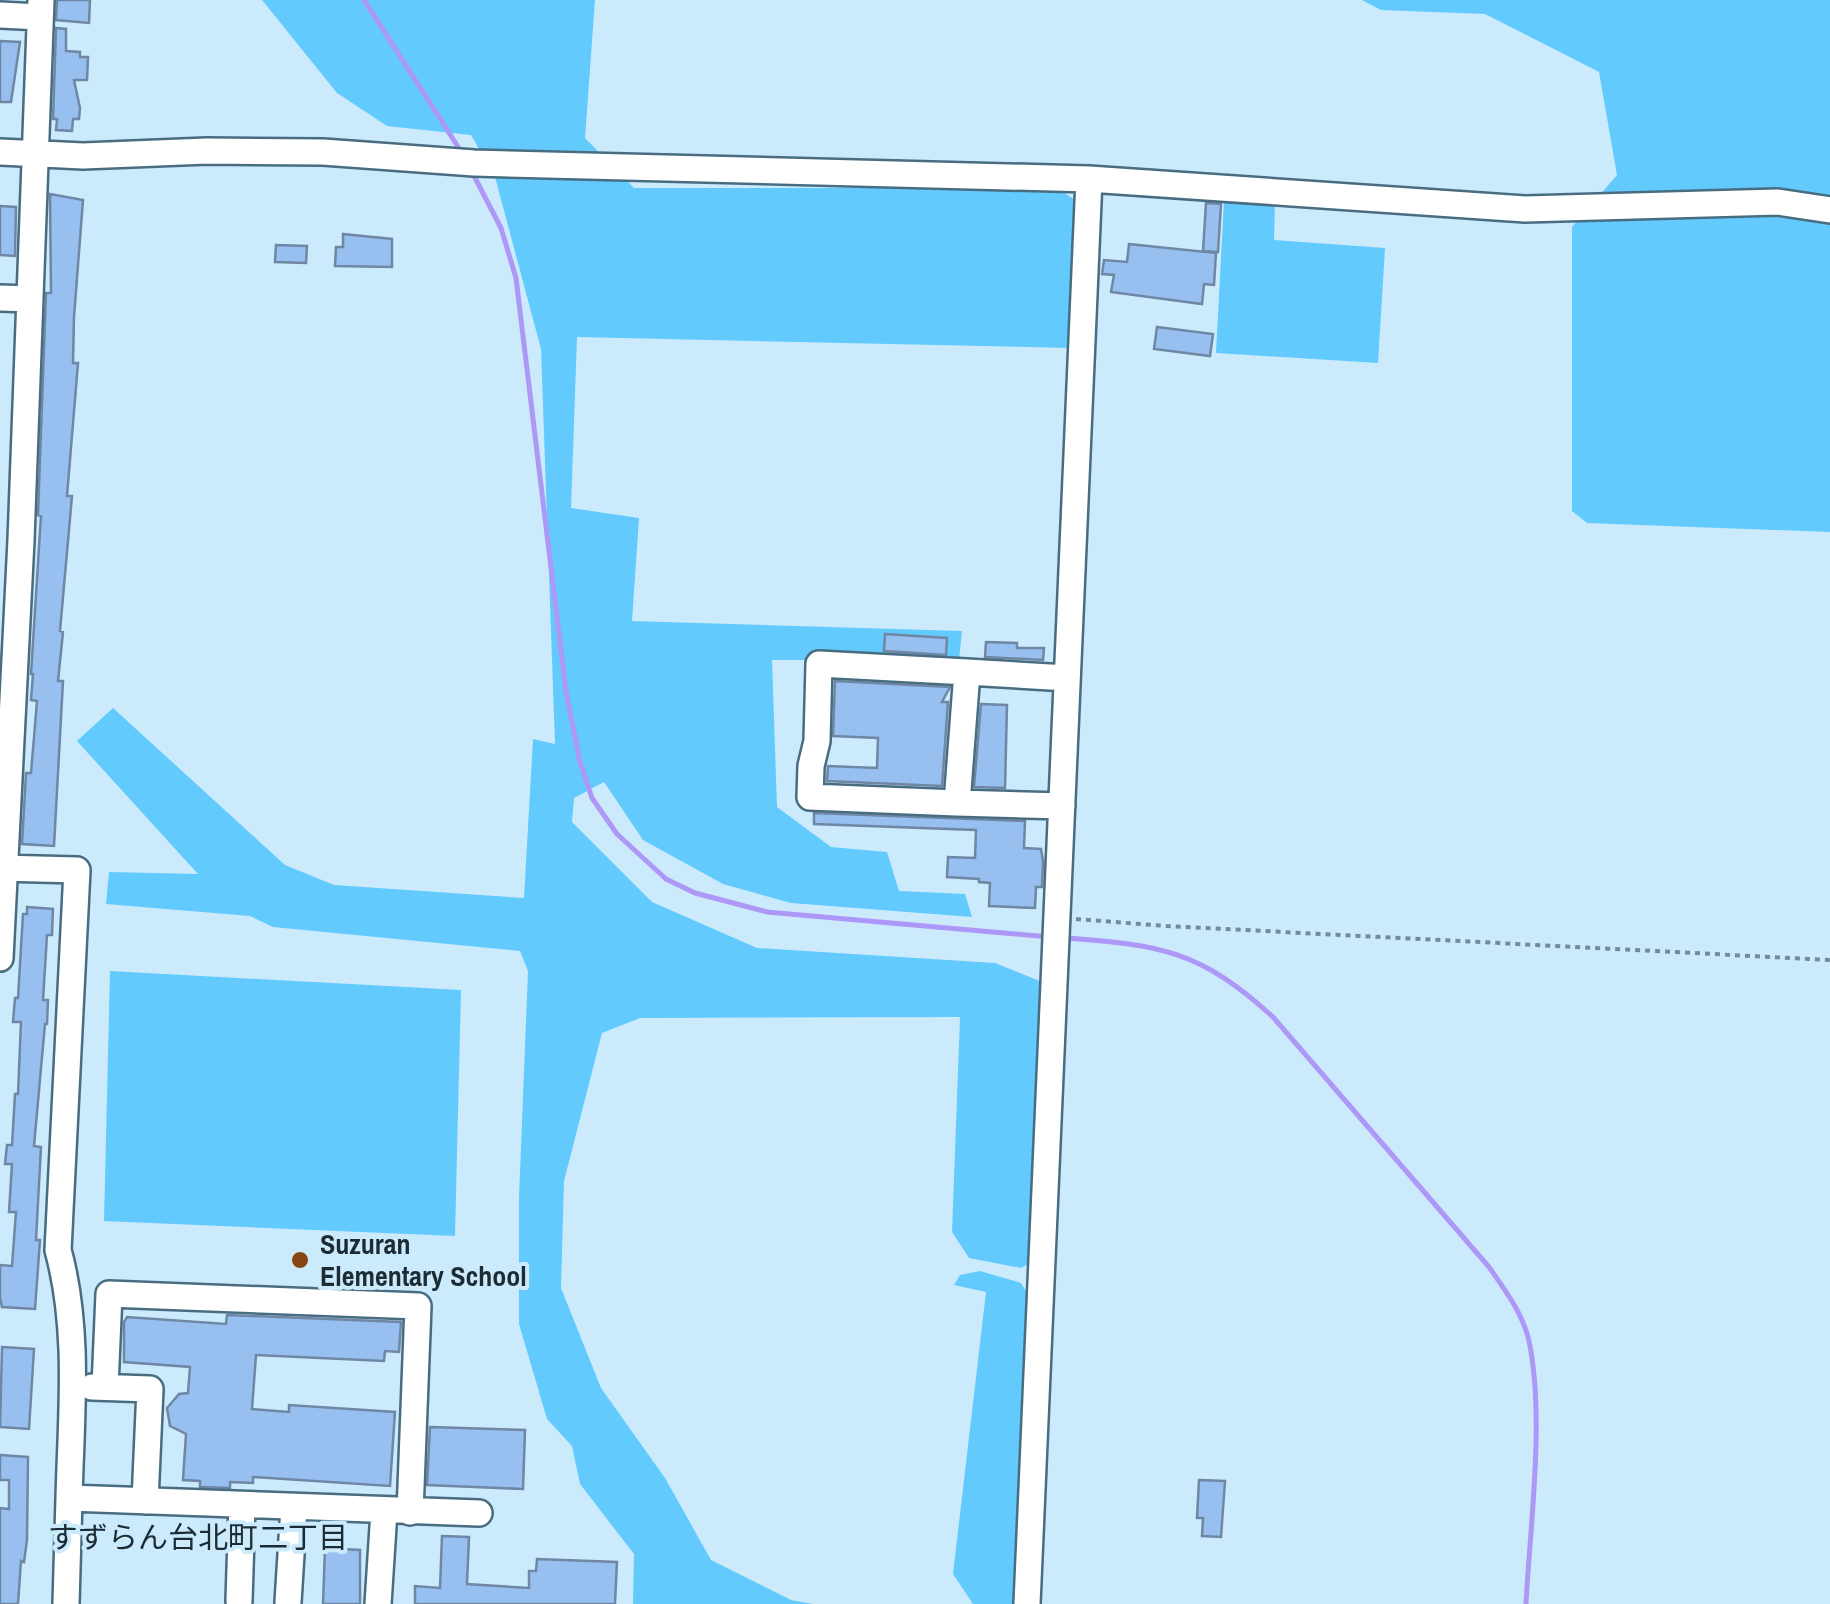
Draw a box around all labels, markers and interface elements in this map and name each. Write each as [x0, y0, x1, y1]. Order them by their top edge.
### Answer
place label: Suzuran Elementary School [320, 1225, 527, 1295]
marker: Suzuran Elementary School [289, 1249, 311, 1271]
district label: すずらん台北町二丁目 [48, 1517, 348, 1557]

